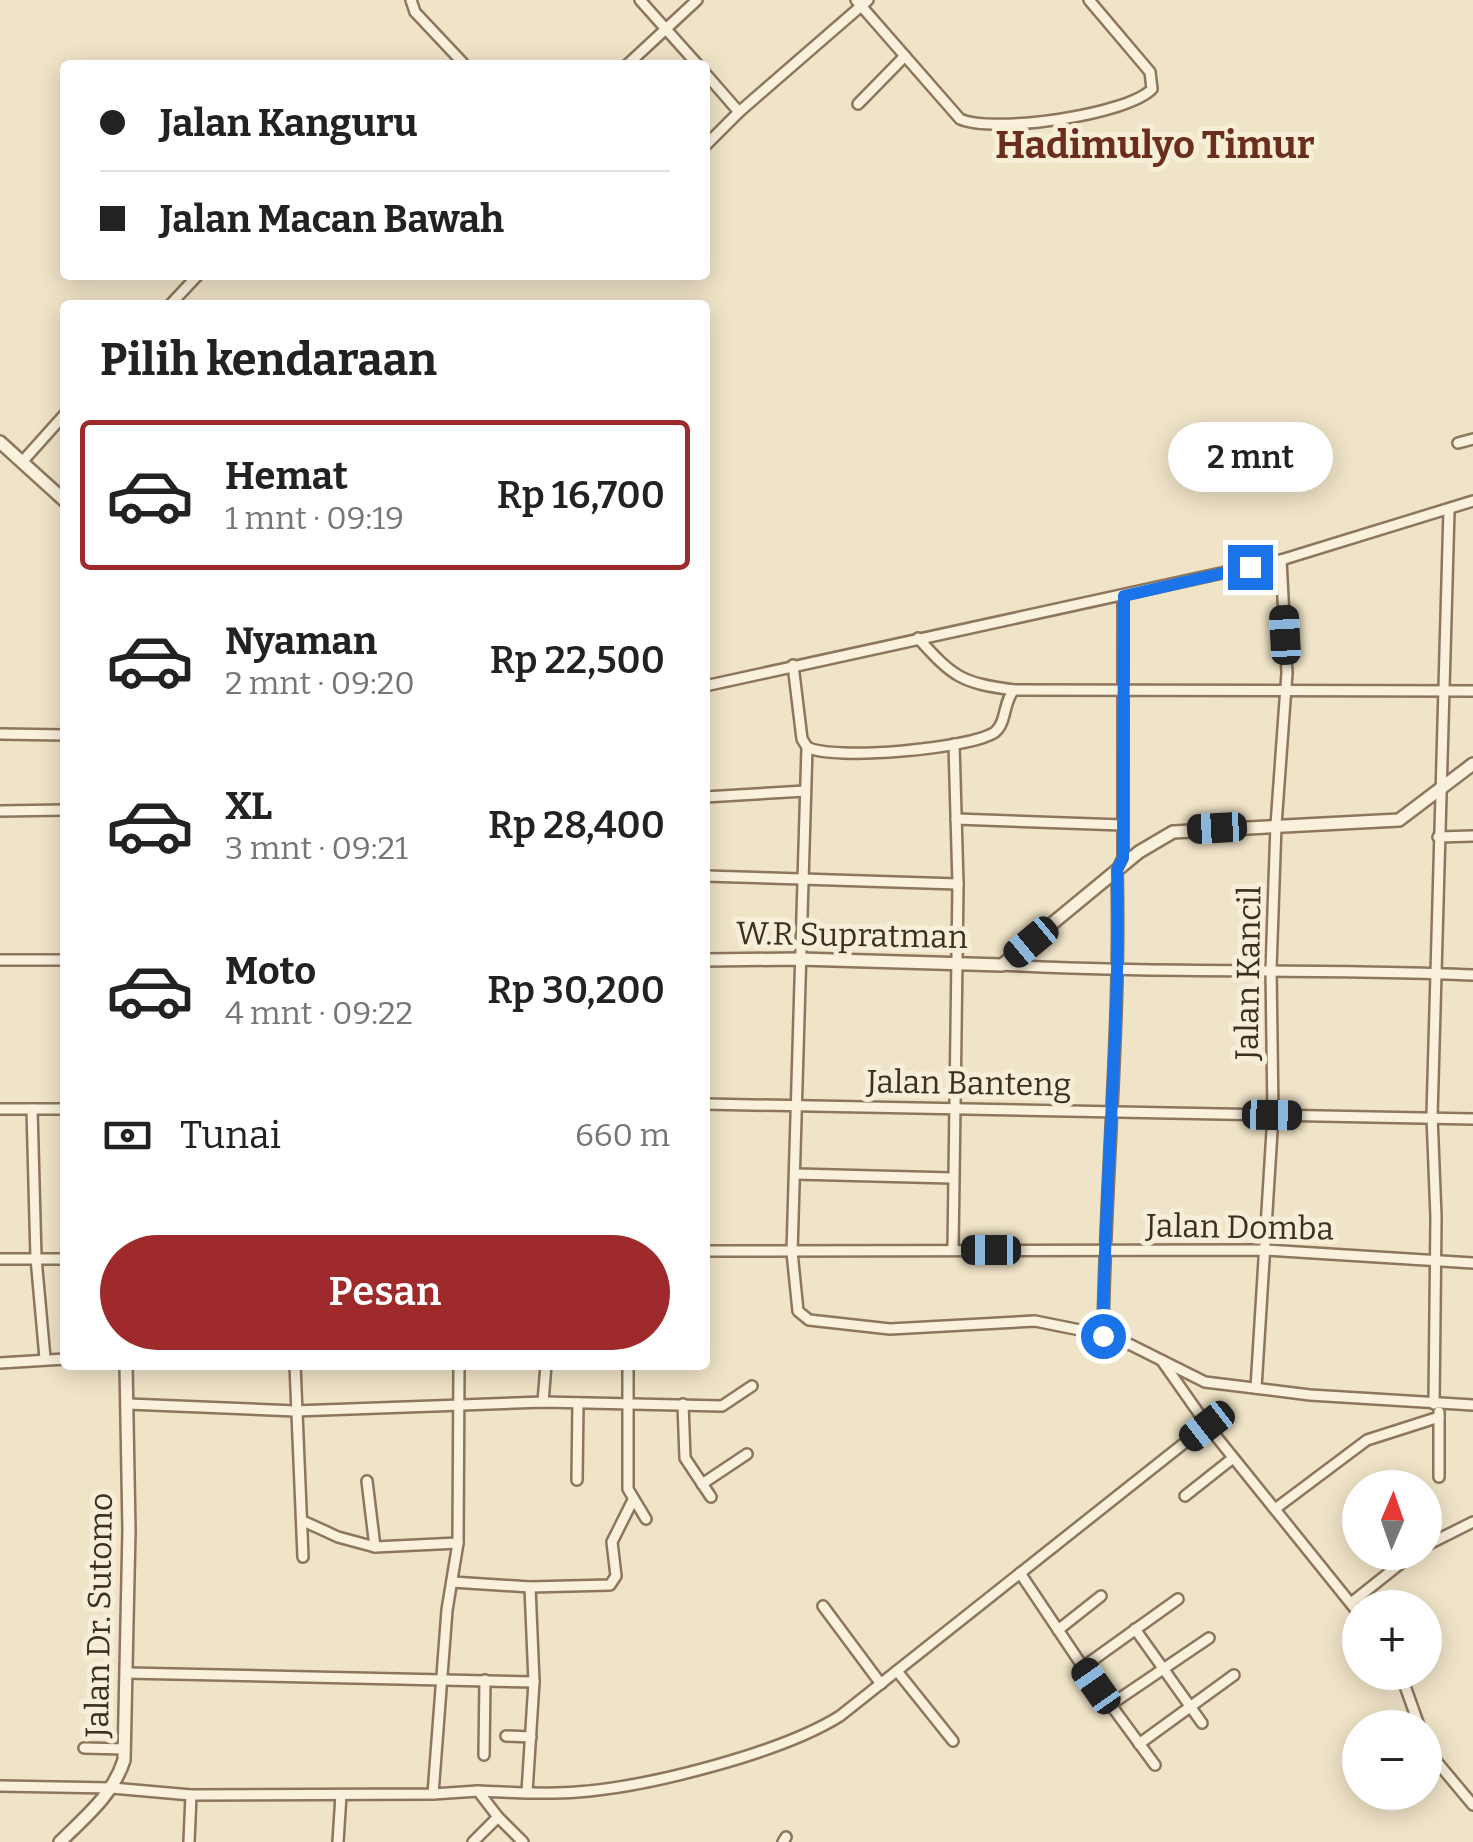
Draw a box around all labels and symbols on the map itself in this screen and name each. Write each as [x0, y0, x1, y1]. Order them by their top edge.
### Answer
district label: Hadimulyo Timur [995, 122, 1315, 168]
callout: 2 mnt [1168, 422, 1332, 492]
route end [1228, 545, 1273, 590]
car [1268, 604, 1302, 666]
car [1186, 811, 1248, 845]
street label: Jalan Kancil [1227, 886, 1269, 1061]
car [998, 911, 1064, 973]
street label: W.R Supratman [736, 914, 968, 956]
street label: Jalan Banteng [865, 1062, 1072, 1104]
car [1242, 1099, 1302, 1131]
street label: Jalan Domba [1145, 1206, 1334, 1248]
car [961, 1235, 1021, 1265]
route start [1081, 1314, 1126, 1359]
car [1174, 1396, 1240, 1456]
north arrow [1342, 1470, 1442, 1570]
street label: Jalan Dr. Sutomo [78, 1492, 120, 1739]
car [1067, 1653, 1125, 1719]

